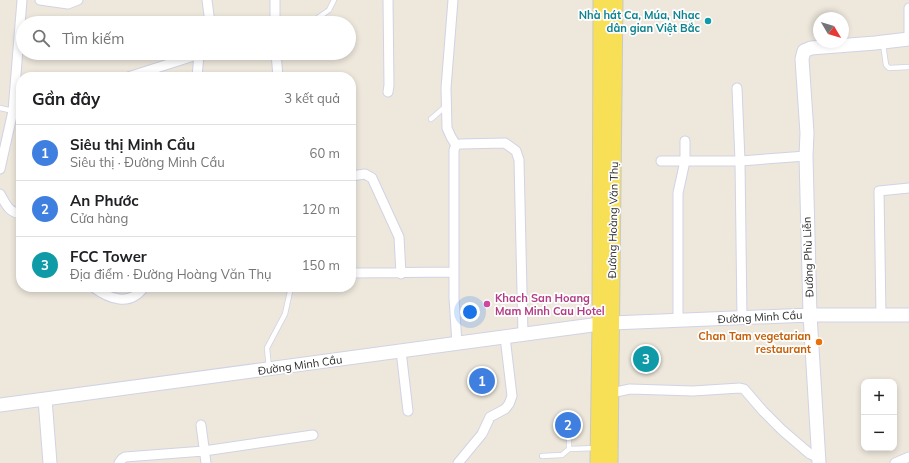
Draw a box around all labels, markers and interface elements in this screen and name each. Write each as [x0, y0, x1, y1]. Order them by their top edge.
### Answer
place label: Nhà hát Ca, Múa, Nhạc dân gian Việt Bắc [579, 8, 700, 35]
north arrow [813, 12, 849, 48]
search box [16, 16, 356, 60]
marker: Nhà hát Ca, Múa, Nhạc dân gian Việt Bắc [703, 16, 713, 26]
icon: search [30, 27, 52, 49]
text: Tìm kiếm [62, 29, 124, 48]
text: Gần đây [32, 88, 100, 109]
text: 3 kết quả [284, 90, 340, 106]
text: Siêu thị Minh Cầu [70, 135, 195, 154]
text: 1 [41, 145, 49, 161]
text: 60 m [310, 145, 340, 161]
text: Siêu thị · Đường Minh Cầu [70, 154, 225, 170]
street label: Đường Hoàng Văn Thụ [605, 161, 621, 279]
text: An Phước [70, 191, 139, 210]
text: 2 [41, 201, 49, 217]
text: 120 m [302, 201, 340, 217]
text: Cửa hàng [70, 210, 128, 226]
street label: Đường Phù Liễn [800, 216, 816, 298]
text: FCC Tower [70, 247, 147, 266]
text: 3 [41, 257, 49, 273]
text: 150 m [302, 257, 340, 273]
text: Địa điểm · Đường Hoàng Văn Thụ [70, 266, 272, 282]
place label: Khach San Hoang Mam Minh Cau Hotel [495, 291, 605, 318]
marker: Khach San Hoang Mam Minh Cau Hotel [482, 299, 492, 309]
your location [460, 302, 480, 322]
street label: Đường Minh Cầu [717, 308, 803, 326]
place label: Chan Tam vegetarian restaurant [698, 329, 811, 356]
marker: Chan Tam vegetarian restaurant [814, 337, 824, 347]
pin: 3 [633, 344, 659, 374]
street label: Đường Minh Cầu [257, 352, 343, 378]
pin: 1 [469, 366, 495, 396]
map controls [861, 379, 897, 451]
button: + [861, 379, 897, 415]
pin: 2 [555, 410, 581, 440]
button: − [861, 415, 897, 451]

